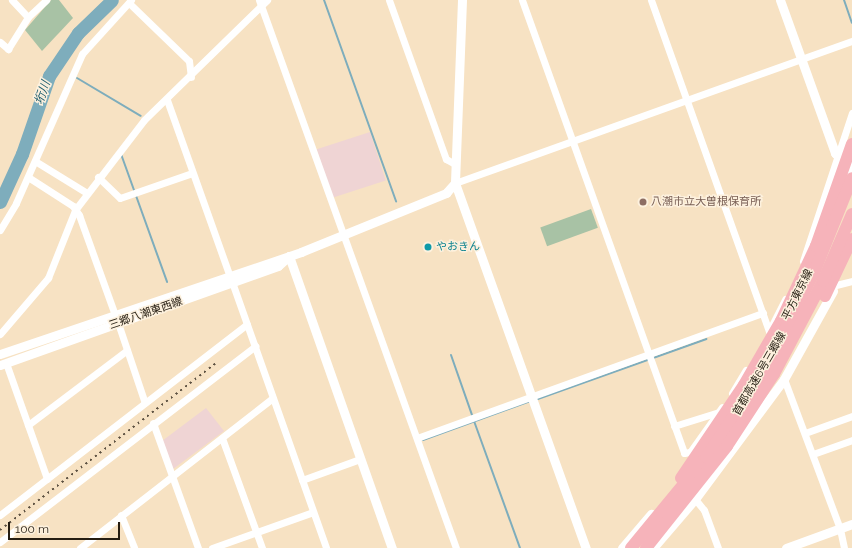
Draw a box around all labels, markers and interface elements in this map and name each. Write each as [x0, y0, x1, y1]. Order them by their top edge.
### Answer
water label: 垳川 [32, 79, 54, 107]
place label: 八潮市立大曽根保育所 [651, 195, 761, 209]
marker: 八潮市立大曽根保育所 [638, 197, 648, 207]
place label: やおきん [436, 240, 480, 254]
marker: やおきん [423, 242, 433, 252]
street label: 平方東京線 [780, 267, 816, 323]
street label: 三郷八潮東西線 [107, 295, 185, 333]
street label: 首都高速6号三郷線 [731, 330, 789, 418]
scale bar [10, 514, 122, 540]
text: 100 m [15, 522, 49, 536]

